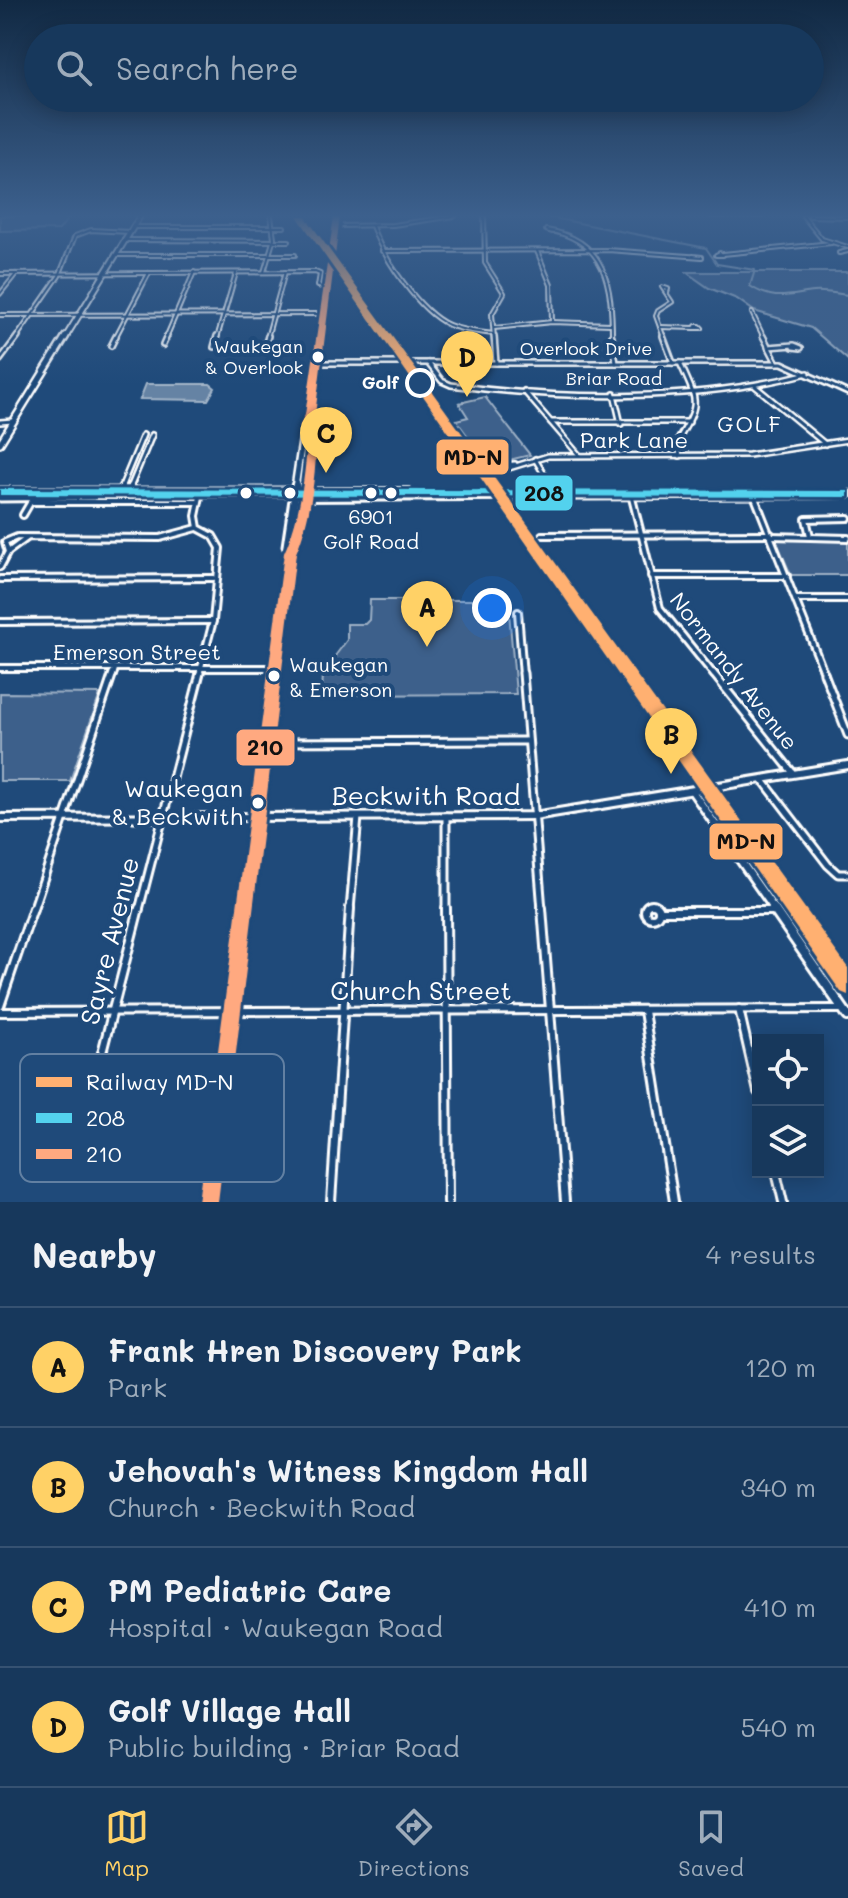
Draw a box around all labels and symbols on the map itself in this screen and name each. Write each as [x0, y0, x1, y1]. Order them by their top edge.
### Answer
pin: D [441, 331, 493, 397]
place label: Waukegan & Overlook [205, 334, 303, 379]
street label: Overlook Drive [520, 336, 652, 360]
marker: Waukegan & Overlook [310, 349, 326, 365]
street label: Briar Road [566, 366, 662, 390]
marker: Golf [406, 369, 434, 397]
place label: Golf [362, 370, 399, 394]
pin: C [300, 407, 352, 473]
district label: GOLF [717, 409, 783, 438]
street label: Park Lane [580, 425, 688, 454]
line badge: MD-N [435, 438, 510, 476]
text: MD-N [443, 442, 503, 471]
line badge: 208 [514, 474, 574, 512]
text: 208 [524, 478, 564, 507]
unlabelled marker [238, 485, 254, 501]
unlabelled marker [282, 485, 298, 501]
marker: 6901 Golf Road [363, 485, 379, 501]
unlabelled marker [383, 485, 399, 501]
place label: 6901 Golf Road [323, 503, 419, 554]
pin: A [401, 581, 453, 647]
street label: Normandy Avenue [664, 586, 805, 755]
your location [472, 588, 512, 628]
street label: Emerson Street [53, 637, 221, 666]
place label: Waukegan & Emerson [289, 651, 392, 702]
marker: Waukegan & Emerson [266, 668, 282, 684]
pin: B [645, 708, 697, 774]
line badge: 210 [235, 728, 296, 767]
text: 210 [247, 732, 283, 761]
place label: Waukegan & Beckwith [111, 772, 243, 831]
street label: Beckwith Road [332, 778, 520, 812]
marker: Waukegan & Beckwith [250, 795, 266, 811]
line badge: MD-N [708, 822, 784, 861]
text: MD-N [716, 826, 776, 855]
street label: Sayre Avenue [72, 853, 146, 1028]
street label: Church Street [330, 973, 512, 1007]
legend [20, 1054, 284, 1182]
text: Railway MD-N [86, 1067, 234, 1096]
text: 208 [86, 1103, 125, 1132]
text: 210 [86, 1139, 122, 1168]

